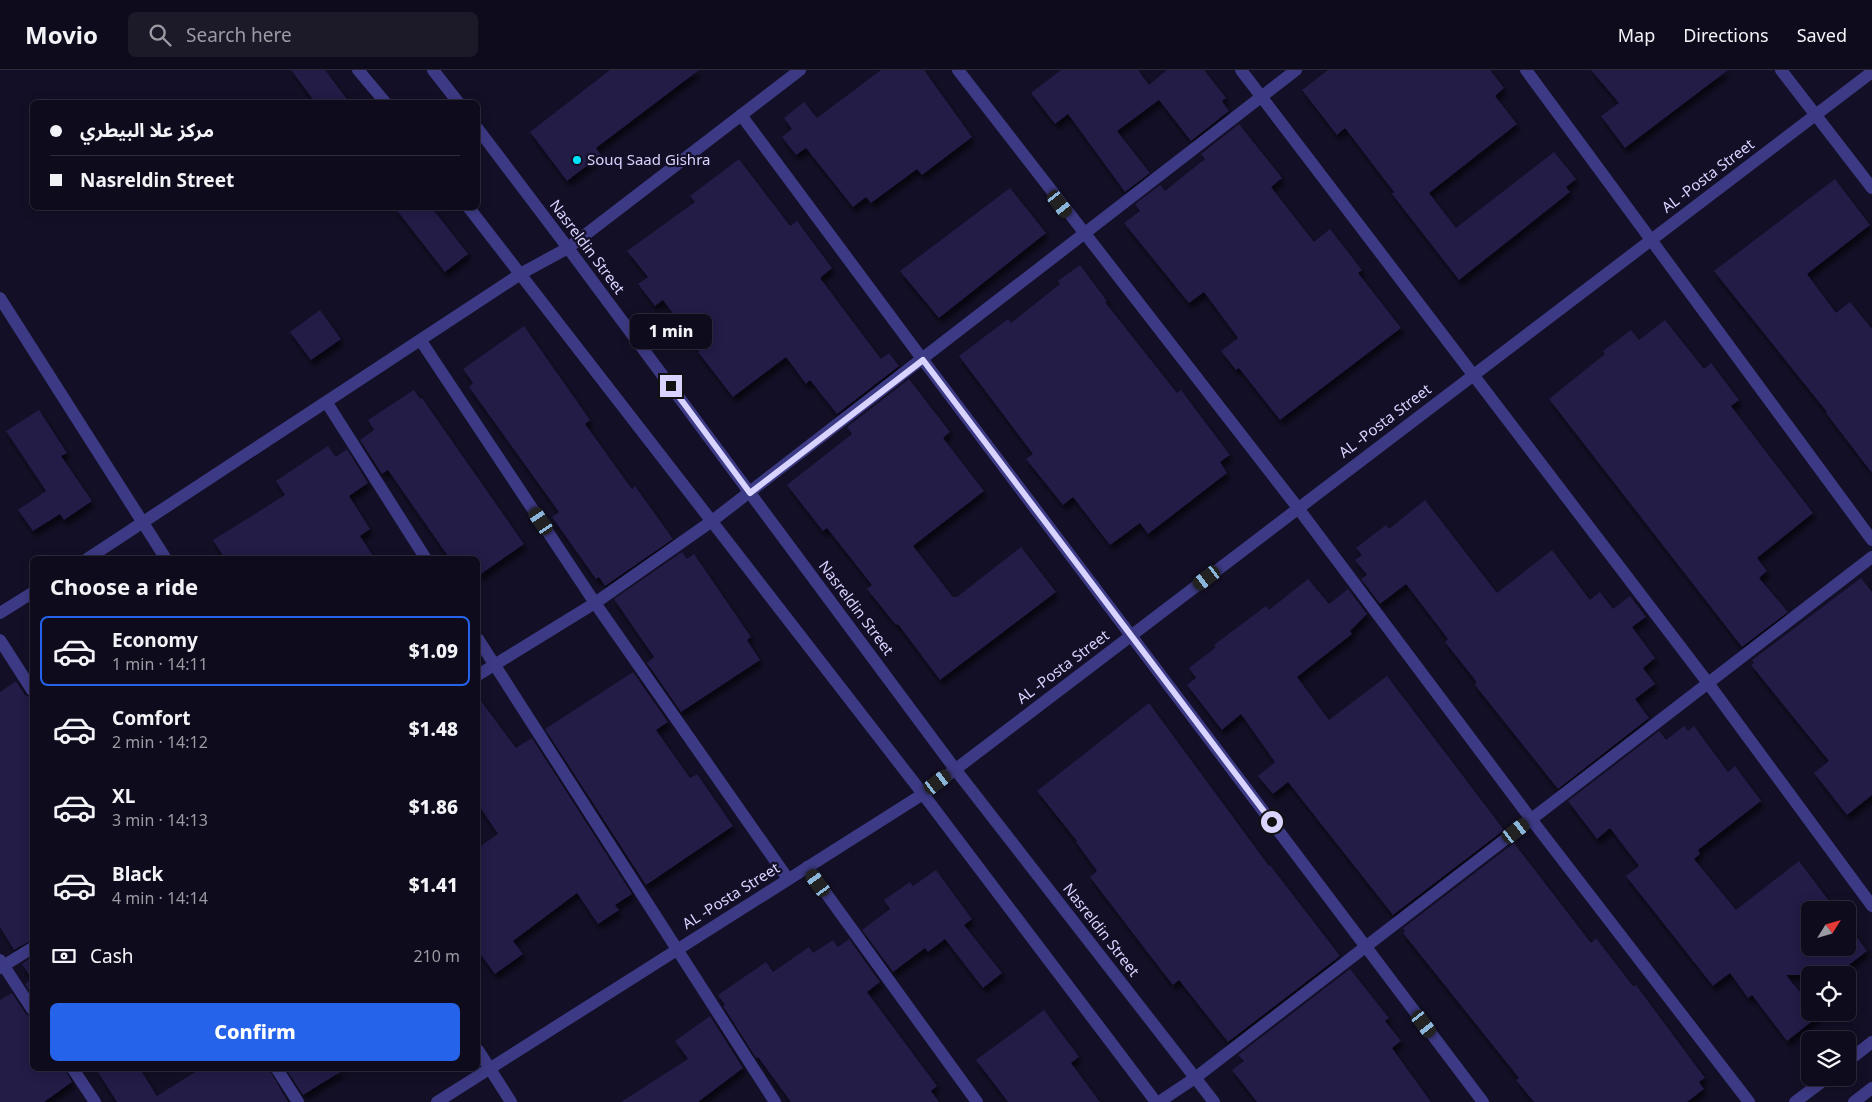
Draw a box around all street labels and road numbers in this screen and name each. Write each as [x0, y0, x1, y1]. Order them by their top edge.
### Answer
street label: AL -Posta Street [1657, 133, 1758, 217]
street label: Nasreldin Street [546, 195, 630, 298]
street label: AL -Posta Street [1334, 378, 1435, 462]
street label: Nasreldin Street [815, 556, 899, 659]
street label: AL -Posta Street [1012, 624, 1113, 708]
street label: AL -Posta Street [678, 857, 783, 933]
street label: Nasreldin Street [1059, 879, 1145, 981]

